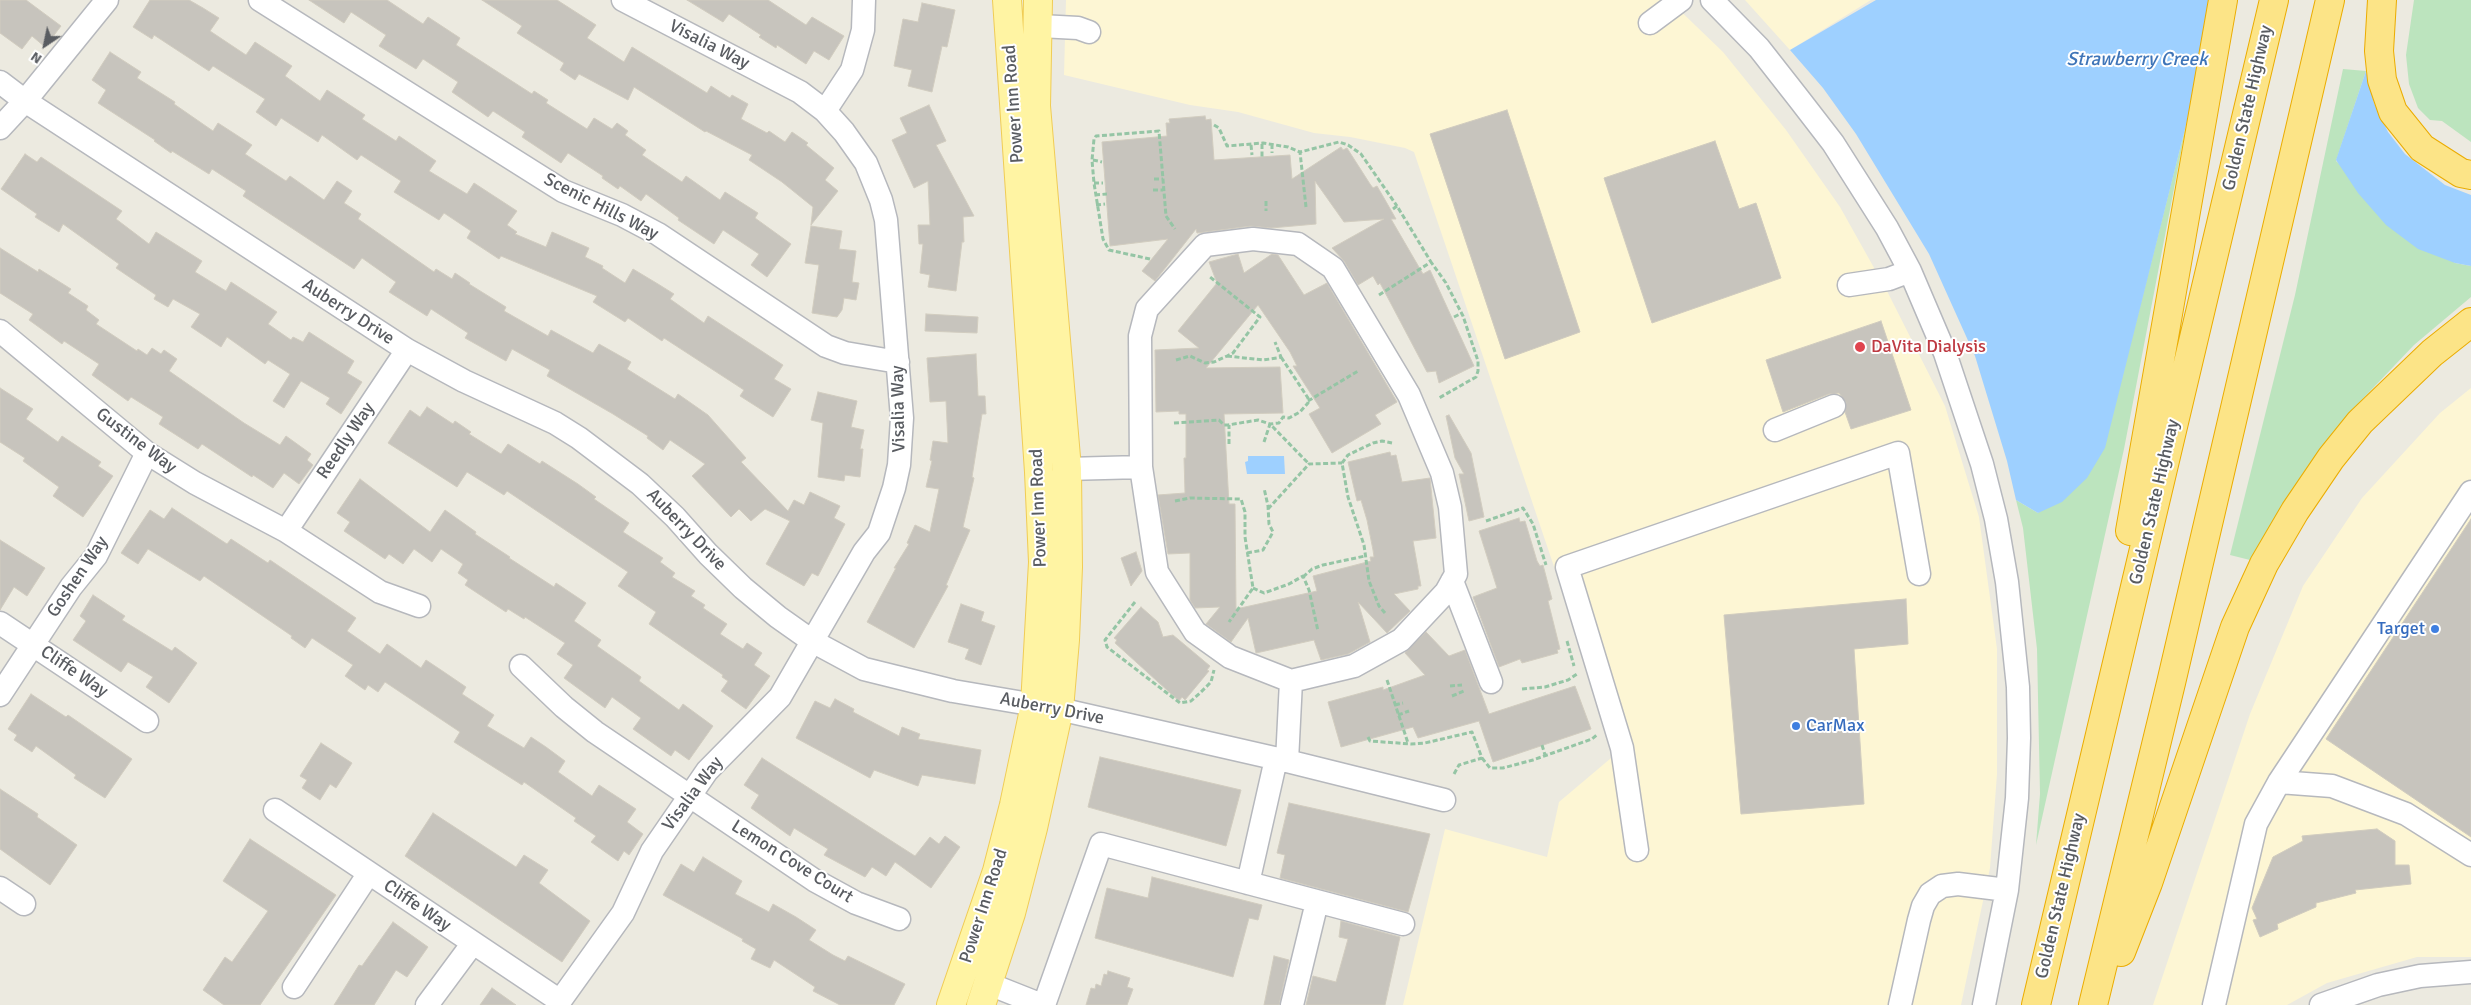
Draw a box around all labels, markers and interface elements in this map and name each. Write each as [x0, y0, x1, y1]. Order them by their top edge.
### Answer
street label: Visalia Way [665, 16, 753, 74]
north arrow [20, 20, 70, 70]
street label: Golden State Highway [2218, 23, 2278, 193]
street label: Power Inn Road [999, 44, 1029, 164]
text: N [28, 48, 45, 68]
water label: Strawberry Creek [2067, 49, 2207, 71]
street label: Scenic Hills Way [540, 169, 662, 245]
street label: Auberry Drive [298, 274, 398, 350]
place label: DaVita Dialysis [1871, 336, 1986, 358]
marker: DaVita Dialysis [1853, 340, 1867, 354]
street label: Visalia Way [887, 365, 911, 453]
street label: Reedly Way [313, 399, 379, 483]
street label: Gustine Way [91, 404, 181, 478]
street label: Golden State Highway [2125, 417, 2185, 587]
street label: Power Inn Road [1026, 448, 1052, 568]
street label: Auberry Drive [642, 485, 730, 575]
street label: Goshen Way [43, 532, 113, 622]
place label: Target [2377, 618, 2425, 640]
marker: Target [2429, 623, 2441, 635]
street label: Cliffe Way [36, 641, 112, 703]
street label: Auberry Drive [998, 688, 1106, 730]
place label: CarMax [1806, 715, 1864, 737]
marker: CarMax [1790, 720, 1802, 732]
street label: Visalia Way [658, 753, 728, 835]
street label: Golden State Highway [2031, 811, 2091, 981]
street label: Lemon Cove Court [727, 816, 857, 908]
street label: Power Inn Road [955, 846, 1013, 966]
street label: Cliffe Way [379, 875, 455, 937]

